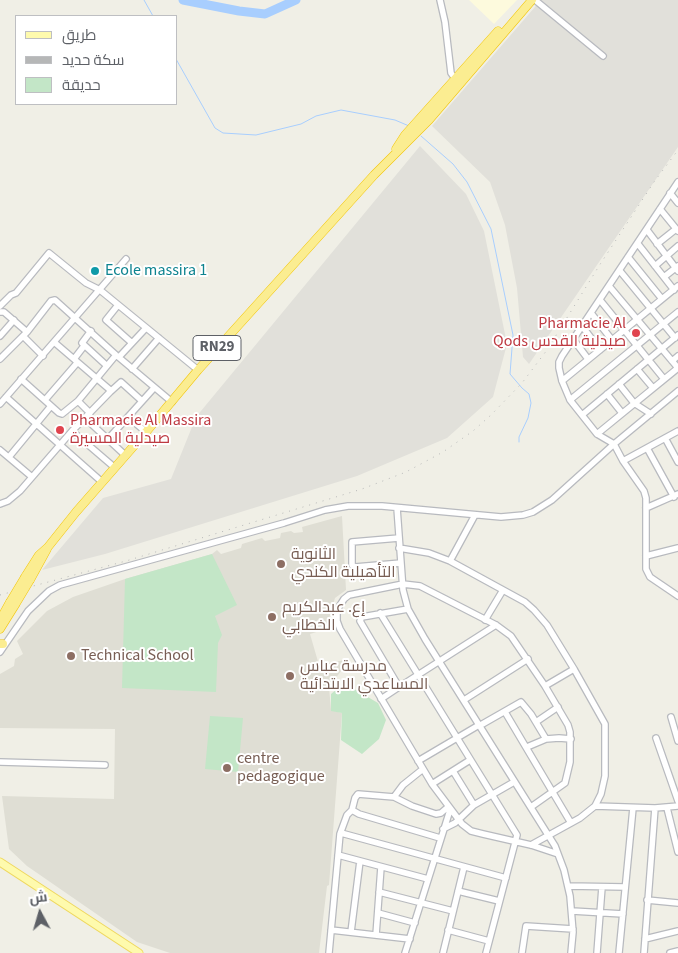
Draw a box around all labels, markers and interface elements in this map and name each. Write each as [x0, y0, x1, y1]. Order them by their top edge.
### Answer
legend [15, 15, 178, 105]
text: طريق [62, 25, 96, 46]
text: سكة حديد [62, 50, 124, 71]
text: حديقة [62, 75, 101, 96]
place label: Ecole massira 1 [105, 261, 207, 281]
marker: Ecole massira 1 [89, 265, 101, 277]
place label: Pharmacie Al Qods صيدلية القدس [493, 314, 626, 352]
marker: Pharmacie Al Qods صيدلية القدس [630, 327, 642, 339]
road number: RN29 [193, 336, 241, 360]
place label: Pharmacie Al Massira صيدلية المسيرة [70, 411, 211, 449]
marker: Pharmacie Al Massira صيدلية المسيرة [54, 424, 66, 436]
place label: الثانوية التأهيلية الكندي [291, 545, 395, 583]
marker: الثانوية التأهيلية الكندي [275, 558, 287, 570]
place label: إع. عبدالكريم الخطابي [282, 598, 365, 636]
marker: إع. عبدالكريم الخطابي [266, 611, 278, 623]
place label: Technical School [81, 646, 194, 666]
marker: Technical School [65, 650, 77, 662]
place label: مدرسة عباس المساعدي الابتدائية [300, 657, 428, 695]
marker: مدرسة عباس المساعدي الابتدائية [284, 670, 296, 682]
place label: centre pedagogique [237, 749, 325, 787]
marker: centre pedagogique [221, 762, 233, 774]
text: ش [28, 887, 48, 909]
north arrow [15, 888, 65, 938]

